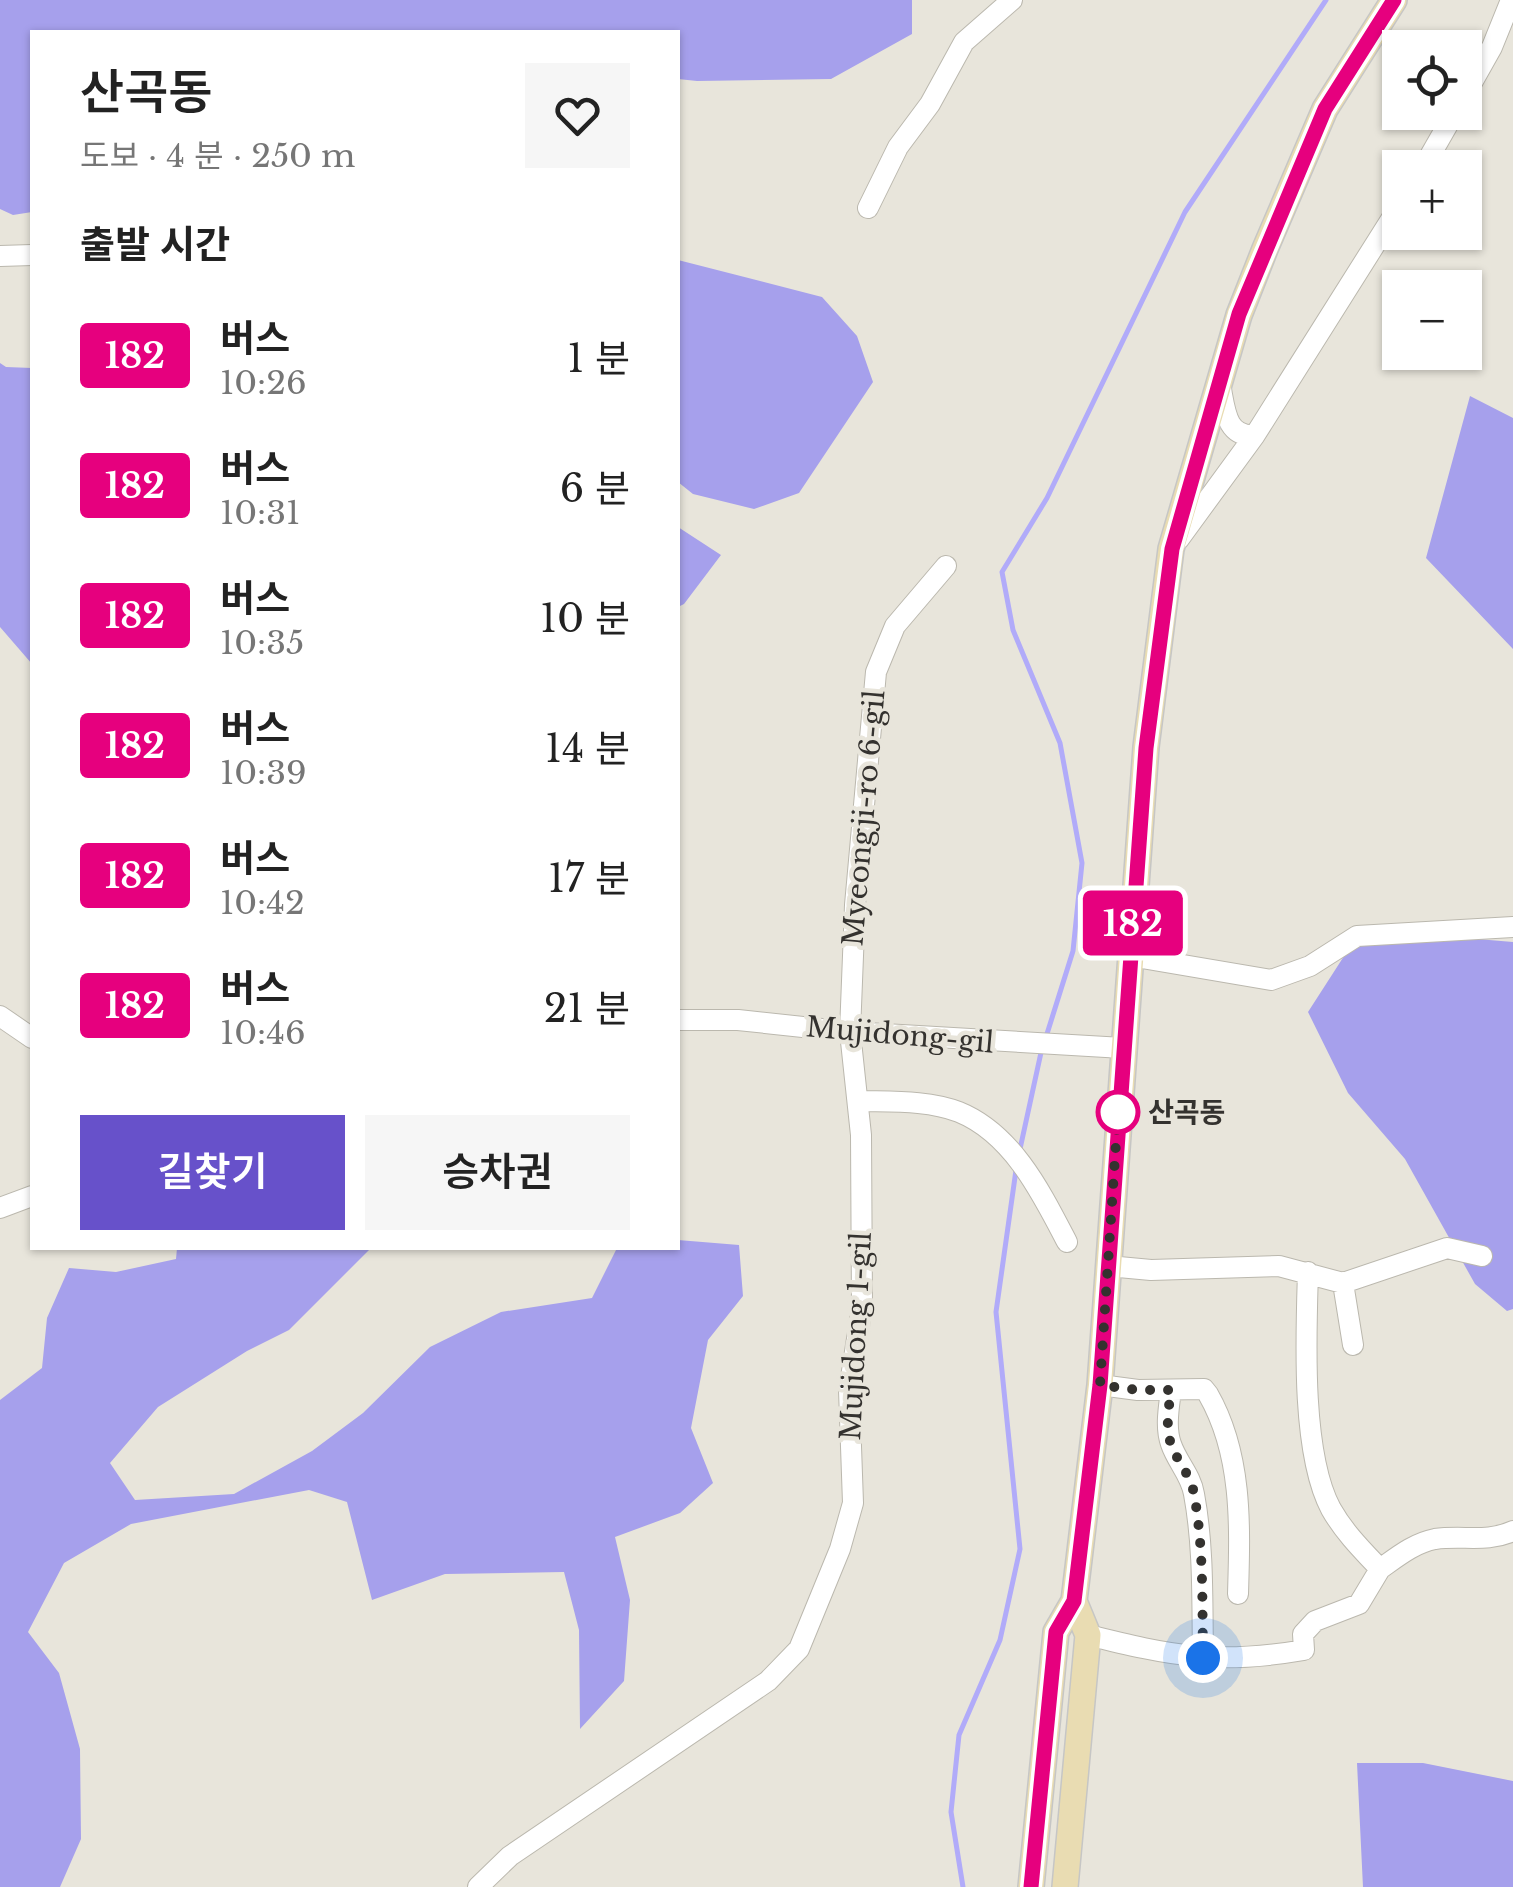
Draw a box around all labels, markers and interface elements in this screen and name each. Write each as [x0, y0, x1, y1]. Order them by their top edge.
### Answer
map controls [1382, 30, 1482, 370]
button: locate [1382, 30, 1482, 130]
text: 산곡동 [80, 62, 212, 122]
button: heart [525, 63, 630, 168]
text: 도보 · 4 분 · 250 m [80, 136, 355, 176]
button: + [1382, 150, 1482, 250]
text: 출발 시간 [80, 221, 230, 268]
button: − [1382, 270, 1482, 370]
text: 버스 [220, 315, 290, 362]
text: 182 [105, 334, 165, 377]
text: 1 분 [567, 335, 630, 382]
text: 10:26 [220, 363, 307, 403]
text: 버스 [220, 445, 290, 492]
text: 182 [105, 464, 165, 507]
text: 6 분 [560, 465, 630, 512]
text: 10:31 [220, 493, 300, 533]
text: 버스 [220, 575, 290, 622]
text: 182 [105, 594, 165, 637]
text: 10 분 [540, 595, 630, 642]
text: 10:35 [220, 623, 304, 663]
street label: Myeongji-ro 6-gil [835, 688, 893, 948]
text: 버스 [220, 705, 290, 752]
text: 182 [105, 724, 165, 767]
text: 14 분 [545, 725, 630, 772]
text: 10:39 [220, 753, 307, 793]
text: 버스 [220, 835, 290, 882]
text: 182 [105, 854, 165, 897]
text: 17 분 [548, 855, 630, 902]
text: 10:42 [220, 883, 305, 923]
line badge: 182 [1076, 890, 1190, 956]
text: 182 [1103, 902, 1163, 945]
text: 버스 [220, 965, 290, 1012]
text: 182 [105, 984, 165, 1027]
text: 21 분 [544, 985, 630, 1032]
street label: Mujidong-gil [805, 1009, 995, 1061]
text: 10:46 [220, 1013, 306, 1053]
marker: 산곡동 [1097, 1091, 1139, 1133]
place label: 산곡동 [1148, 1095, 1225, 1130]
button: 길찾기 [80, 1115, 345, 1230]
button: 승차권 [365, 1115, 630, 1230]
street label: Mujidong 1-gil [833, 1231, 879, 1441]
your location [1178, 1633, 1228, 1683]

